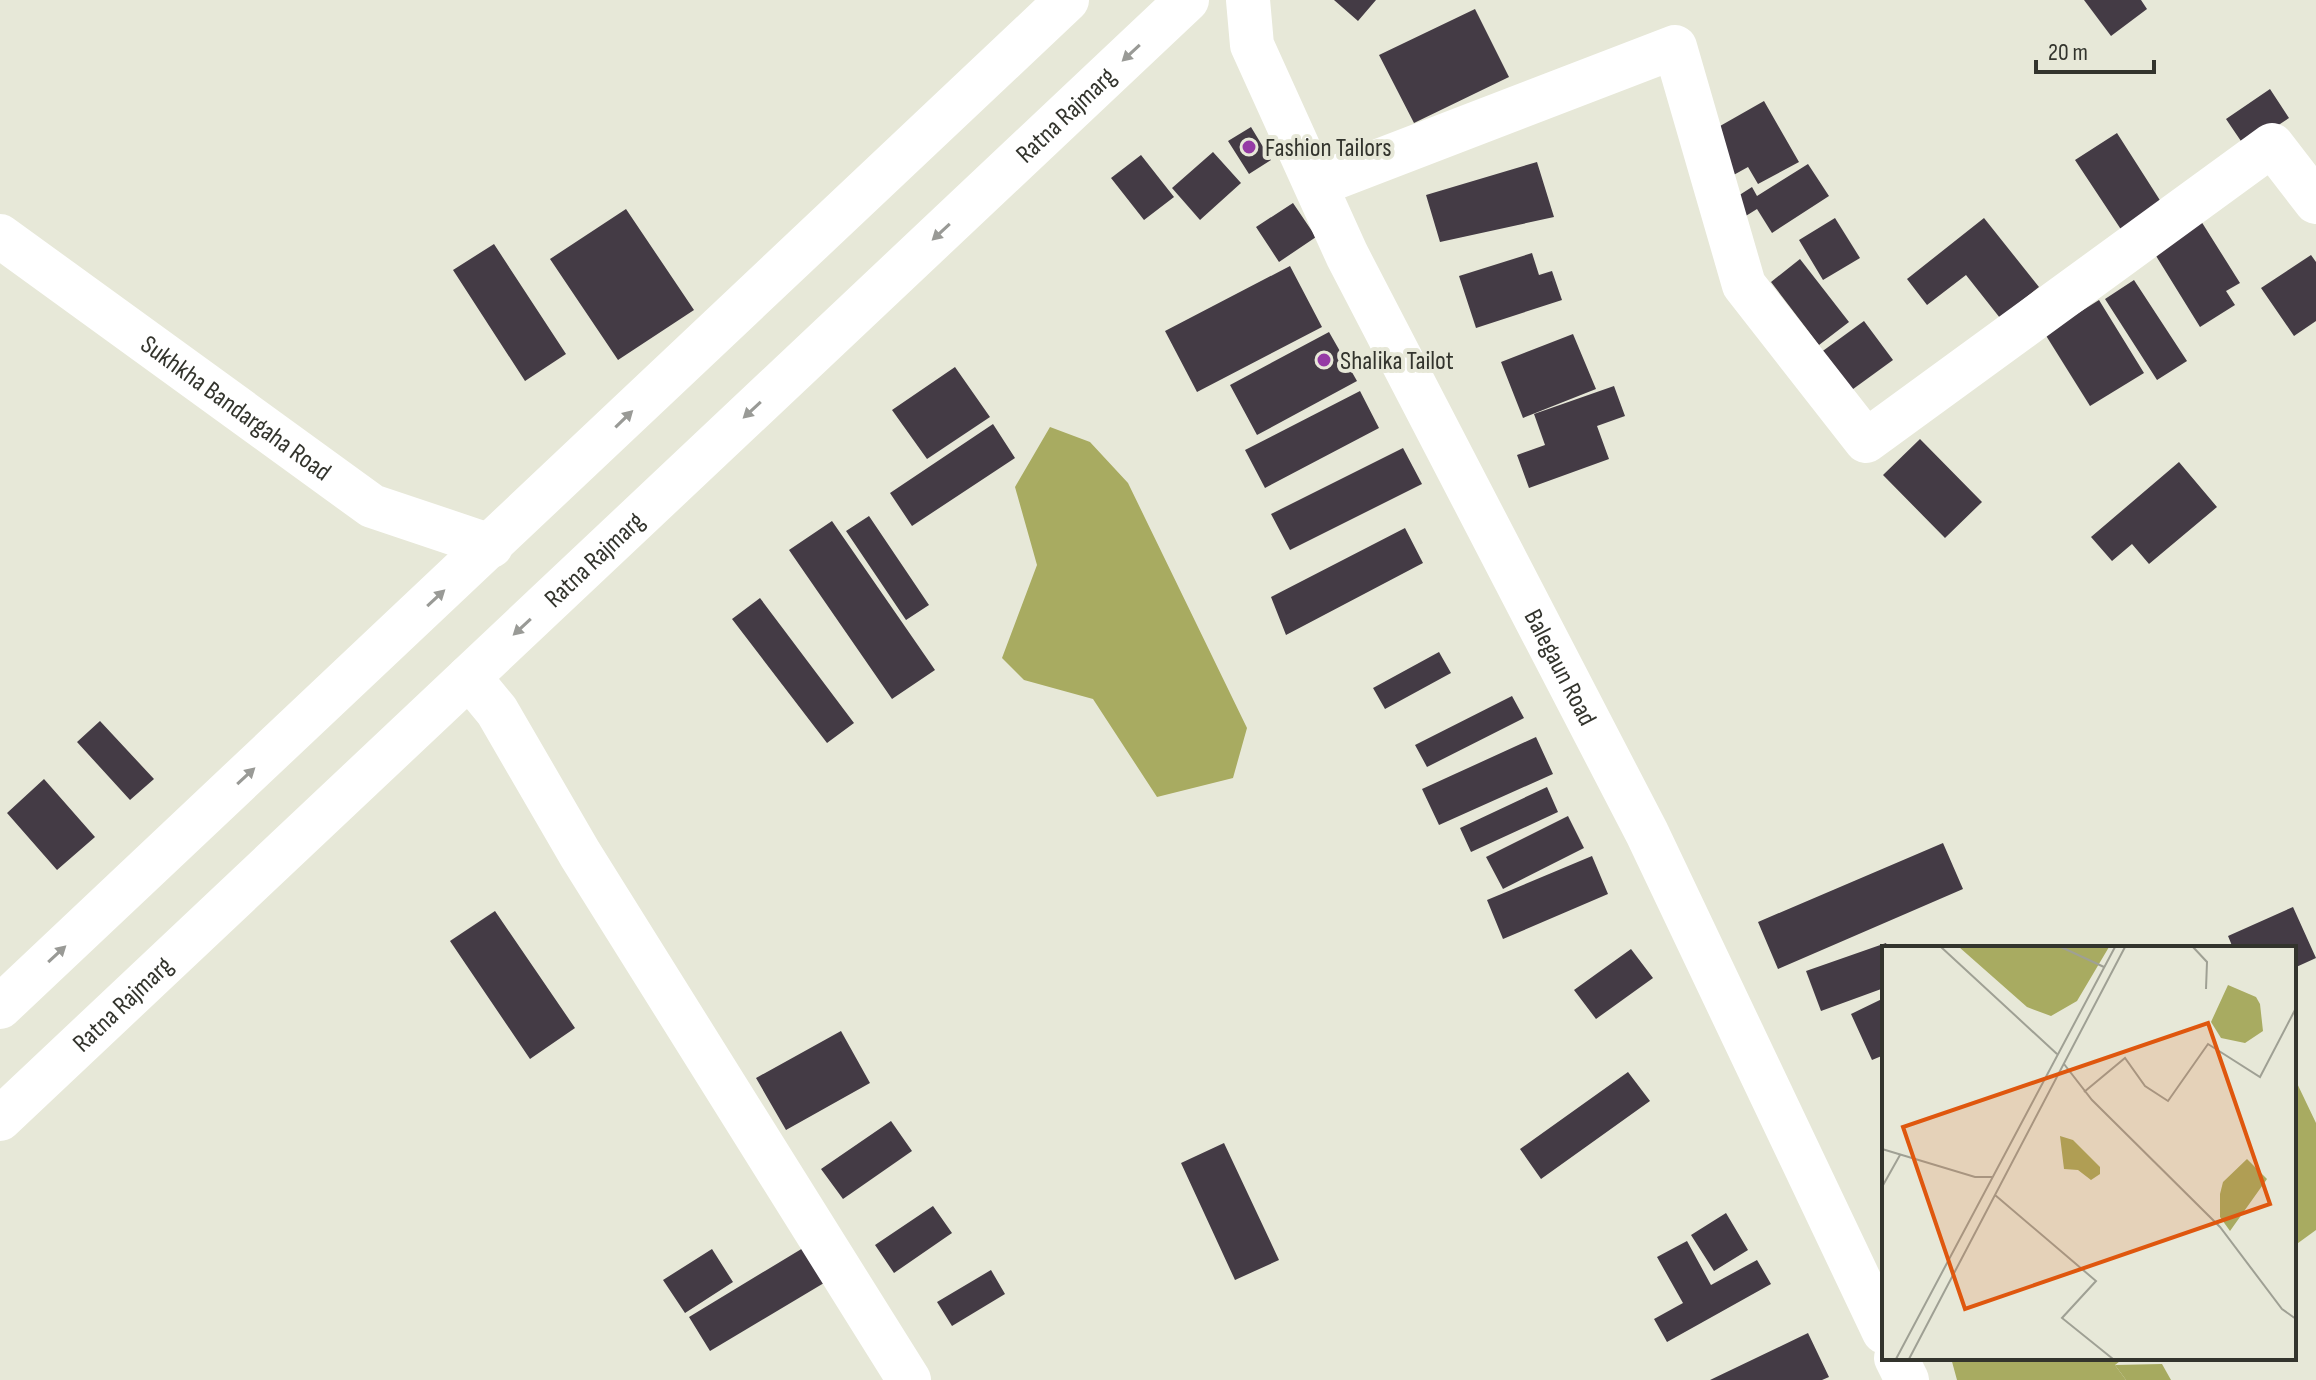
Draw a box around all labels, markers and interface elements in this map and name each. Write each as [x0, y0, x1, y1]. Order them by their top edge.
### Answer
scale bar [2036, 24, 2154, 74]
text: 20 m [2048, 38, 2088, 67]
one-way arrow [1121, 44, 1140, 62]
street label: Ratna Rajmarg [1010, 62, 1122, 170]
place label: Fashion Tailors [1265, 133, 1391, 164]
marker: Fashion Tailors [1240, 138, 1258, 156]
one-way arrow [932, 222, 951, 240]
street label: Sukhkha Bandargaha Road [134, 329, 337, 488]
place label: Shalika Tailot [1340, 346, 1454, 377]
marker: Shalika Tailot [1315, 351, 1333, 369]
one-way arrow [743, 401, 762, 419]
one-way arrow [614, 410, 633, 428]
street label: Ratna Rajmarg [539, 506, 651, 615]
one-way arrow [426, 589, 445, 608]
street label: Balegaun Road [1517, 605, 1602, 731]
one-way arrow [513, 617, 532, 635]
one-way arrow [237, 767, 256, 785]
one-way arrow [47, 945, 66, 964]
inset map [1882, 946, 2296, 1360]
street label: Ratna Rajmarg [67, 951, 179, 1059]

